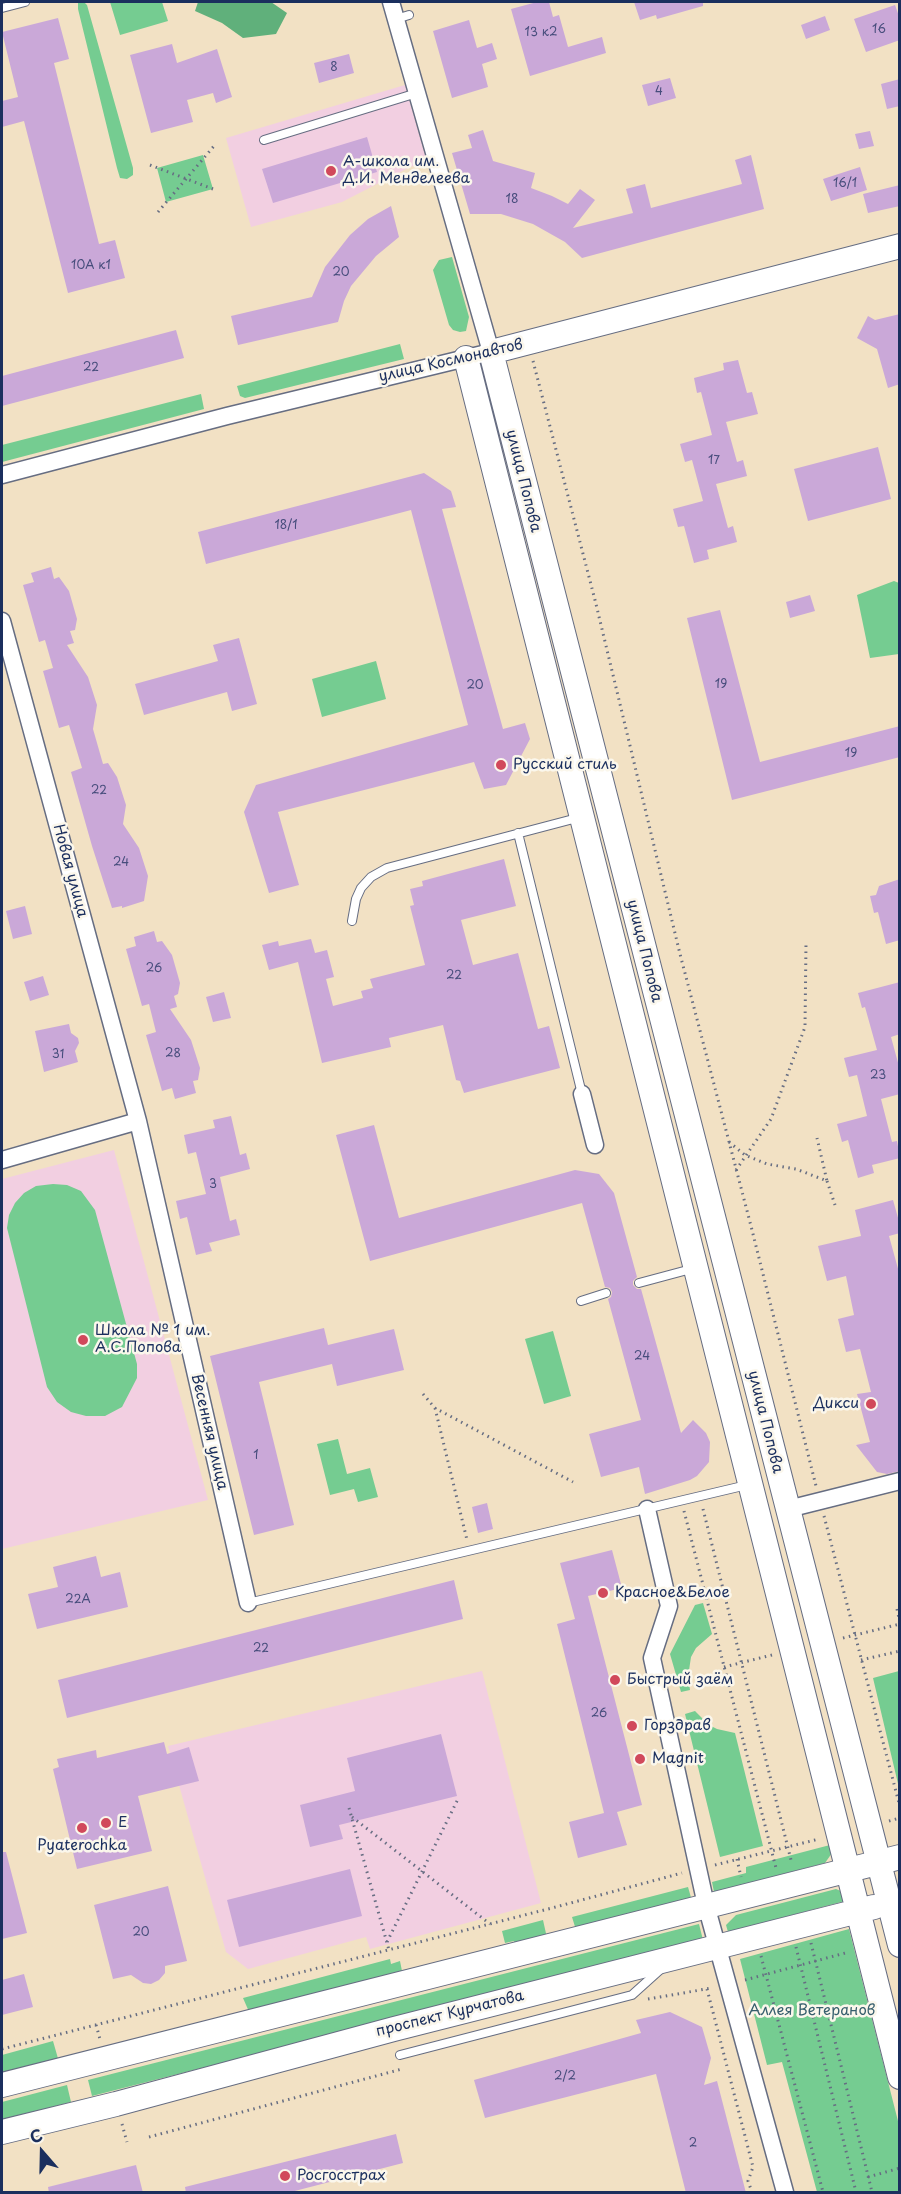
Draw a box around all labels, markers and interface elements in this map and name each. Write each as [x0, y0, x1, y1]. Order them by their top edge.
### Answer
house number: 16 [872, 23, 886, 37]
house number: 13 к2 [525, 26, 557, 40]
house number: 8 [330, 61, 338, 75]
house number: 4 [655, 85, 663, 99]
place label: А-школа им. Д.И. Менделеева [343, 153, 470, 188]
marker: А-школа им. Д.И. Менделеева [324, 164, 338, 178]
house number: 16/1 [833, 177, 857, 191]
house number: 18 [506, 193, 518, 207]
house number: 10А к1 [71, 259, 111, 273]
house number: 20 [332, 266, 350, 280]
street label: улица Космонавтов [377, 336, 525, 386]
house number: 22 [83, 361, 99, 375]
street label: улица Попова [502, 428, 544, 534]
house number: 17 [708, 454, 720, 468]
house number: 18/1 [274, 519, 298, 533]
house number: 19 [715, 678, 727, 692]
house number: 20 [466, 679, 484, 693]
house number: 19 [845, 747, 857, 761]
place label: Русский стиль [513, 756, 617, 774]
marker: Русский стиль [494, 758, 508, 772]
house number: 22 [91, 784, 107, 798]
street label: Новая улица [49, 822, 91, 920]
house number: 24 [113, 856, 129, 870]
street label: улица Попова [623, 898, 665, 1004]
house number: 26 [146, 962, 162, 976]
house number: 22 [446, 969, 462, 983]
house number: 28 [165, 1047, 181, 1061]
house number: 31 [52, 1048, 64, 1062]
house number: 23 [870, 1069, 886, 1083]
house number: 3 [209, 1178, 217, 1192]
place label: Школа № 1 им. А.С.Попова [95, 1322, 210, 1357]
marker: Школа № 1 им. А.С.Попова [76, 1333, 90, 1347]
house number: 24 [634, 1350, 650, 1364]
street label: улица Попова [744, 1369, 786, 1475]
street label: Весенняя улица [187, 1372, 231, 1492]
place label: Дикси [813, 1395, 859, 1413]
marker: Дикси [864, 1397, 878, 1411]
house number: 1 [253, 1449, 259, 1463]
place label: Красное&Белое [615, 1584, 730, 1602]
marker: Красное&Белое [596, 1586, 610, 1600]
house number: 22А [65, 1593, 91, 1607]
house number: 22 [253, 1642, 269, 1656]
place label: Быстрый заём [627, 1671, 733, 1689]
marker: Быстрый заём [608, 1673, 622, 1687]
house number: 26 [591, 1707, 607, 1721]
place label: Горздрав [644, 1717, 711, 1735]
marker: Горздрав [625, 1719, 639, 1733]
place label: Magnit [652, 1750, 704, 1768]
marker: Magnit [633, 1752, 647, 1766]
place label: Е [118, 1814, 127, 1832]
marker: Е [99, 1816, 113, 1830]
marker: Pyaterochka [75, 1821, 89, 1835]
place label: Pyaterochka [37, 1837, 127, 1855]
house number: 20 [132, 1926, 150, 1940]
street label: проспект Курчатова [374, 1987, 526, 2041]
park label: Аллея Ветеранов [749, 2002, 875, 2020]
house number: 2/2 [554, 2070, 576, 2084]
north arrow [12, 2122, 72, 2182]
text: С [26, 2122, 46, 2148]
house number: 2 [689, 2137, 697, 2151]
place label: Росгосстрах [297, 2167, 386, 2185]
marker: Росгосстрах [278, 2169, 292, 2183]

